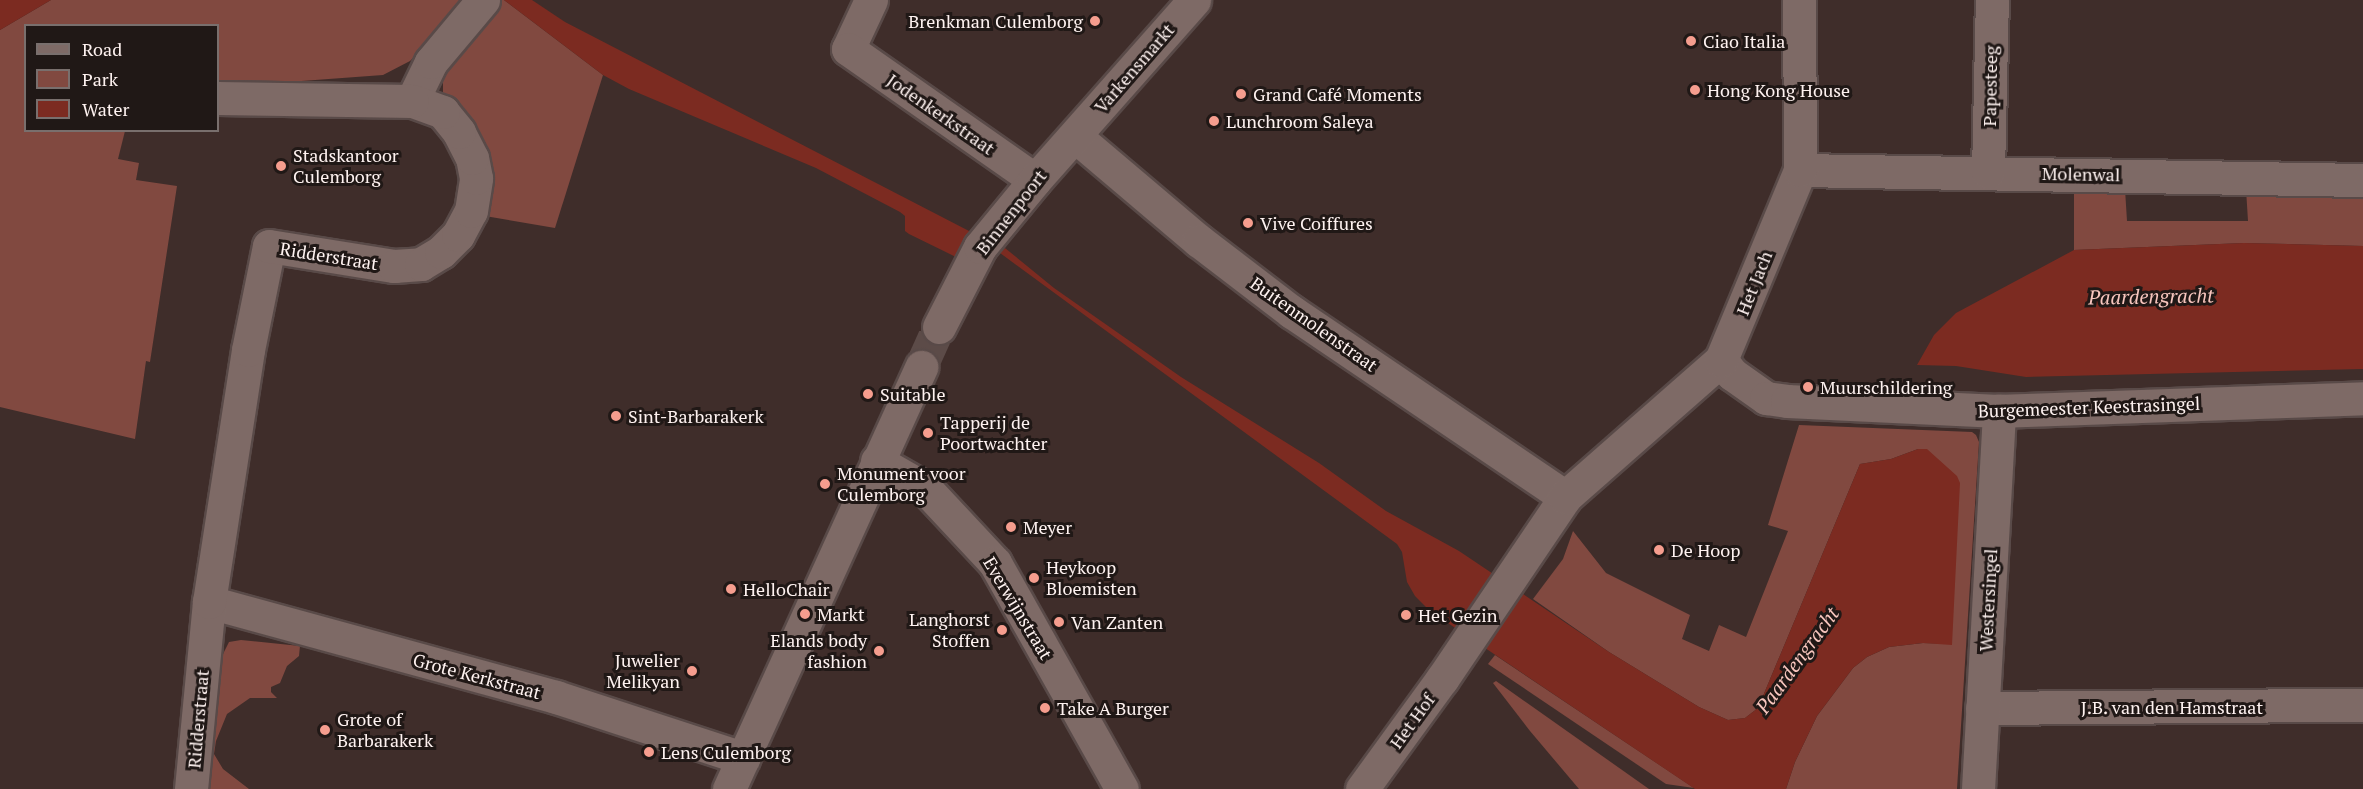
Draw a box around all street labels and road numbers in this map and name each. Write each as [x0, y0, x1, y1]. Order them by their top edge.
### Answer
street label: Varkensmarkt [1089, 19, 1179, 117]
street label: Papesteeg [1978, 45, 2002, 127]
street label: Jodenkerkstraat [883, 69, 999, 159]
street label: Molenwal [2042, 163, 2120, 185]
street label: Binnenpoort [971, 165, 1051, 259]
street label: Ridderstraat [278, 238, 380, 274]
street label: Het Jach [1731, 248, 1777, 318]
street label: Buitenmolenstraat [1246, 272, 1382, 376]
street label: Burgemeester Keestrasingel [1977, 392, 2201, 422]
street label: Westersingel [1975, 548, 2001, 652]
street label: Everwijnstraat [979, 553, 1057, 663]
street label: Grote Kerkstraat [411, 649, 543, 703]
street label: Ridderstraat [183, 669, 213, 769]
street label: Het Hof [1385, 689, 1439, 753]
street label: J.B. van den Hamstraat [2081, 696, 2263, 718]

